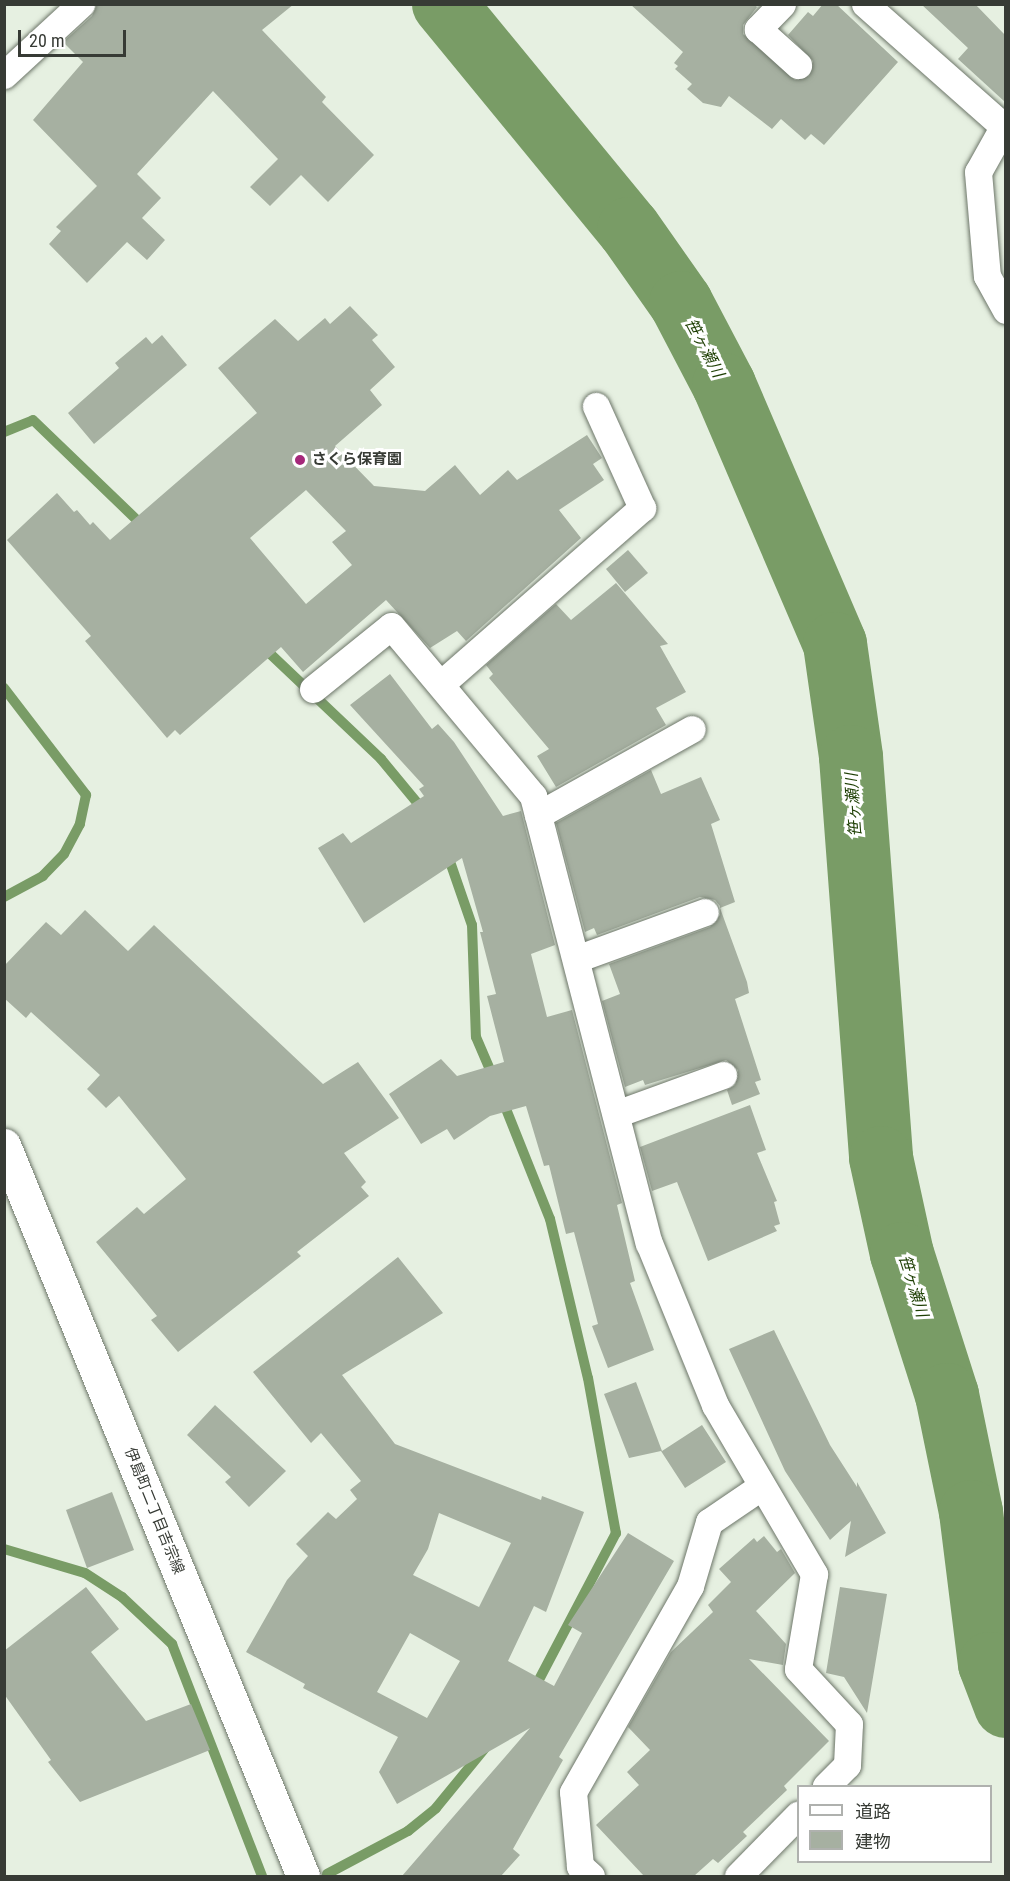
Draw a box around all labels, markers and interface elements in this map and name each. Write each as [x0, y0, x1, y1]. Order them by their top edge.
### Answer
scale bar [21, 18, 129, 56]
text: 20 m [29, 30, 64, 51]
water label: 笹ヶ瀬川 [681, 315, 727, 381]
place label: さくら保育園 [312, 451, 402, 469]
marker: さくら保育園 [293, 453, 307, 467]
water label: 笹ヶ瀬川 [842, 772, 866, 838]
water label: 笹ヶ瀬川 [894, 1253, 932, 1319]
street label: 伊島町二丁目吉宗線 [120, 1445, 188, 1577]
legend [797, 1785, 992, 1863]
text: 道路 [855, 1801, 891, 1822]
text: 建物 [855, 1831, 891, 1852]

